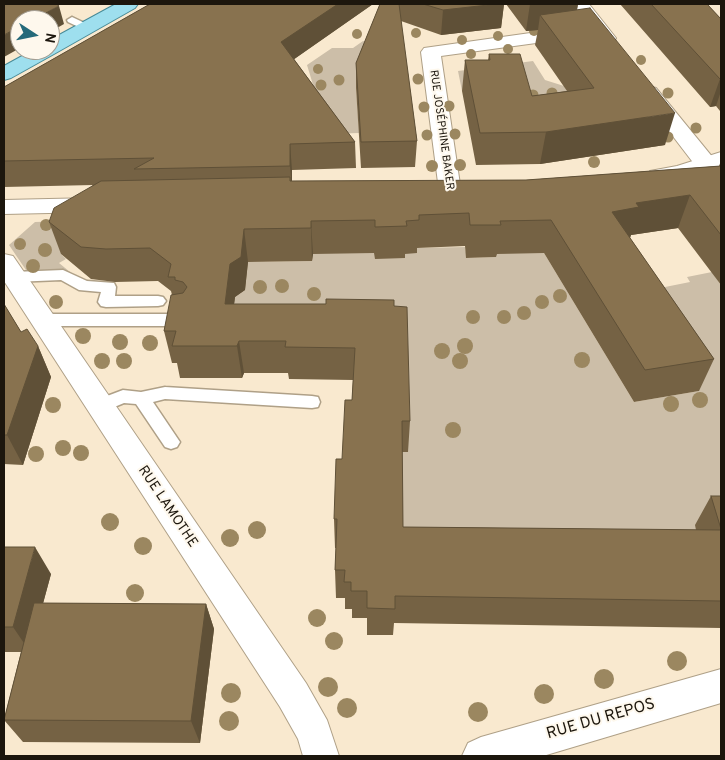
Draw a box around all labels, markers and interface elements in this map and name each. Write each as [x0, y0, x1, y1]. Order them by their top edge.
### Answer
north arrow [10, 10, 60, 60]
text: N [40, 31, 59, 44]
street label: RUE JOSÉPHINE BAKER [426, 69, 456, 191]
street label: RUE LAMOTHE [134, 463, 200, 551]
street label: RUE DU REPOS [545, 695, 657, 745]

